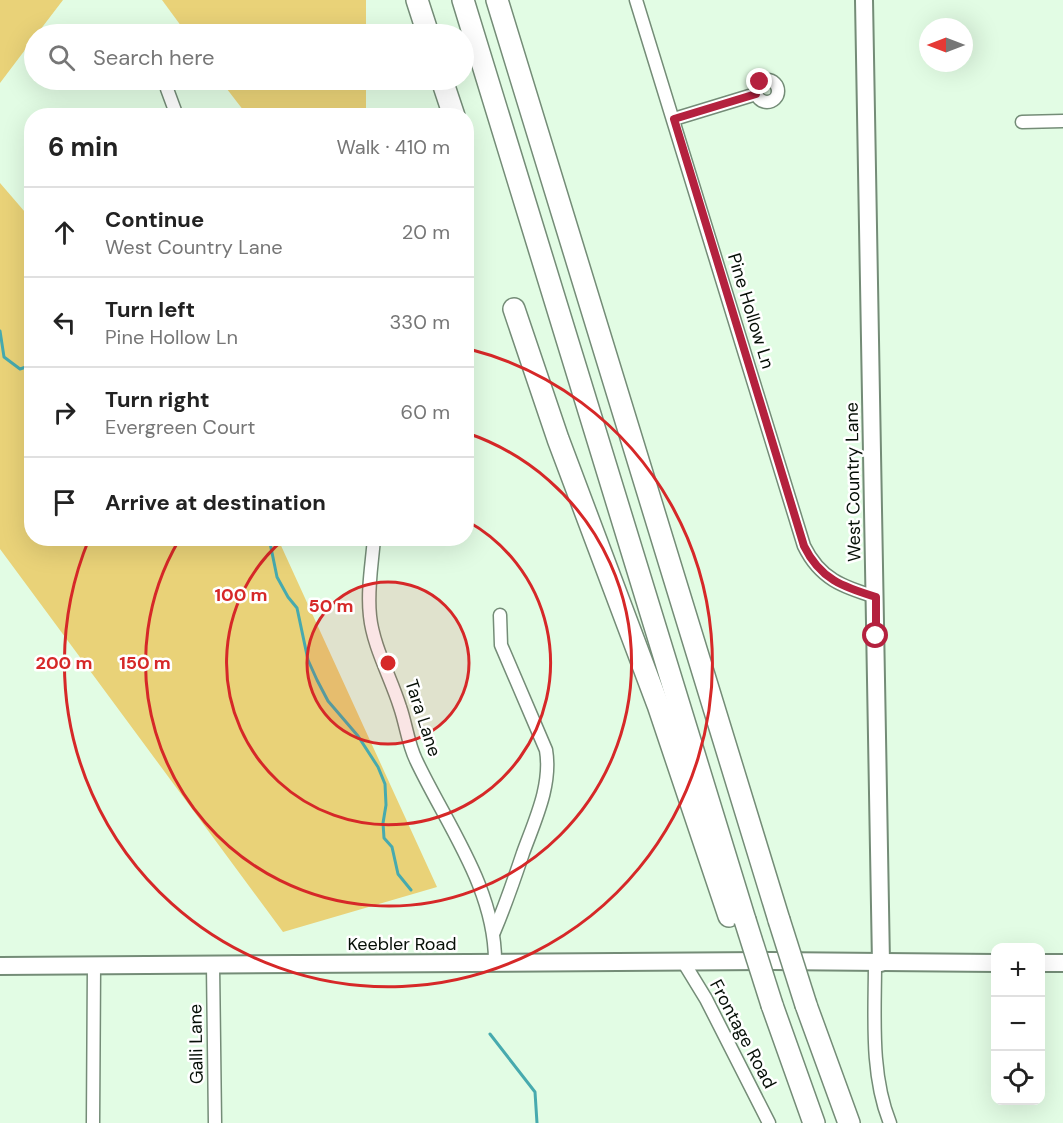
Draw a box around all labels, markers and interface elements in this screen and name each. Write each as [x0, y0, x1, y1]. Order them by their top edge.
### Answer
north arrow [919, 18, 973, 72]
search box [24, 24, 474, 90]
icon: search [45, 41, 78, 74]
text: Search here [93, 43, 214, 72]
route end [746, 68, 772, 94]
text: 6 min [48, 130, 118, 164]
text: Walk · 410 m [336, 134, 450, 160]
text: Continue [105, 205, 204, 234]
icon: ahead [48, 216, 81, 249]
text: 20 m [402, 219, 450, 245]
text: West Country Lane [105, 234, 283, 260]
street label: Pine Hollow Ln [722, 250, 780, 372]
text: Turn left [105, 295, 195, 324]
icon: left [48, 306, 81, 339]
text: 330 m [390, 309, 450, 335]
text: Pine Hollow Ln [105, 324, 238, 350]
text: Turn right [105, 385, 210, 414]
icon: right [48, 396, 81, 429]
text: 60 m [401, 399, 450, 425]
street label: West Country Lane [840, 402, 866, 562]
text: Evergreen Court [105, 414, 255, 440]
icon: arrive [48, 486, 81, 519]
text: Arrive at destination [105, 488, 326, 517]
text: 100 m [214, 583, 268, 607]
text: 50 m [308, 594, 354, 618]
route start [862, 622, 888, 648]
text: 200 m [36, 651, 92, 675]
text: 150 m [119, 651, 171, 675]
centre of rings [378, 653, 398, 673]
street label: Tara Lane [399, 676, 447, 760]
street label: Keebler Road [347, 932, 457, 956]
map controls [991, 943, 1045, 1105]
button: + [991, 943, 1045, 997]
street label: Frontage Road [704, 975, 782, 1093]
button: − [991, 997, 1045, 1051]
street label: Galli Lane [183, 1004, 209, 1084]
button: locate [991, 1051, 1045, 1105]

